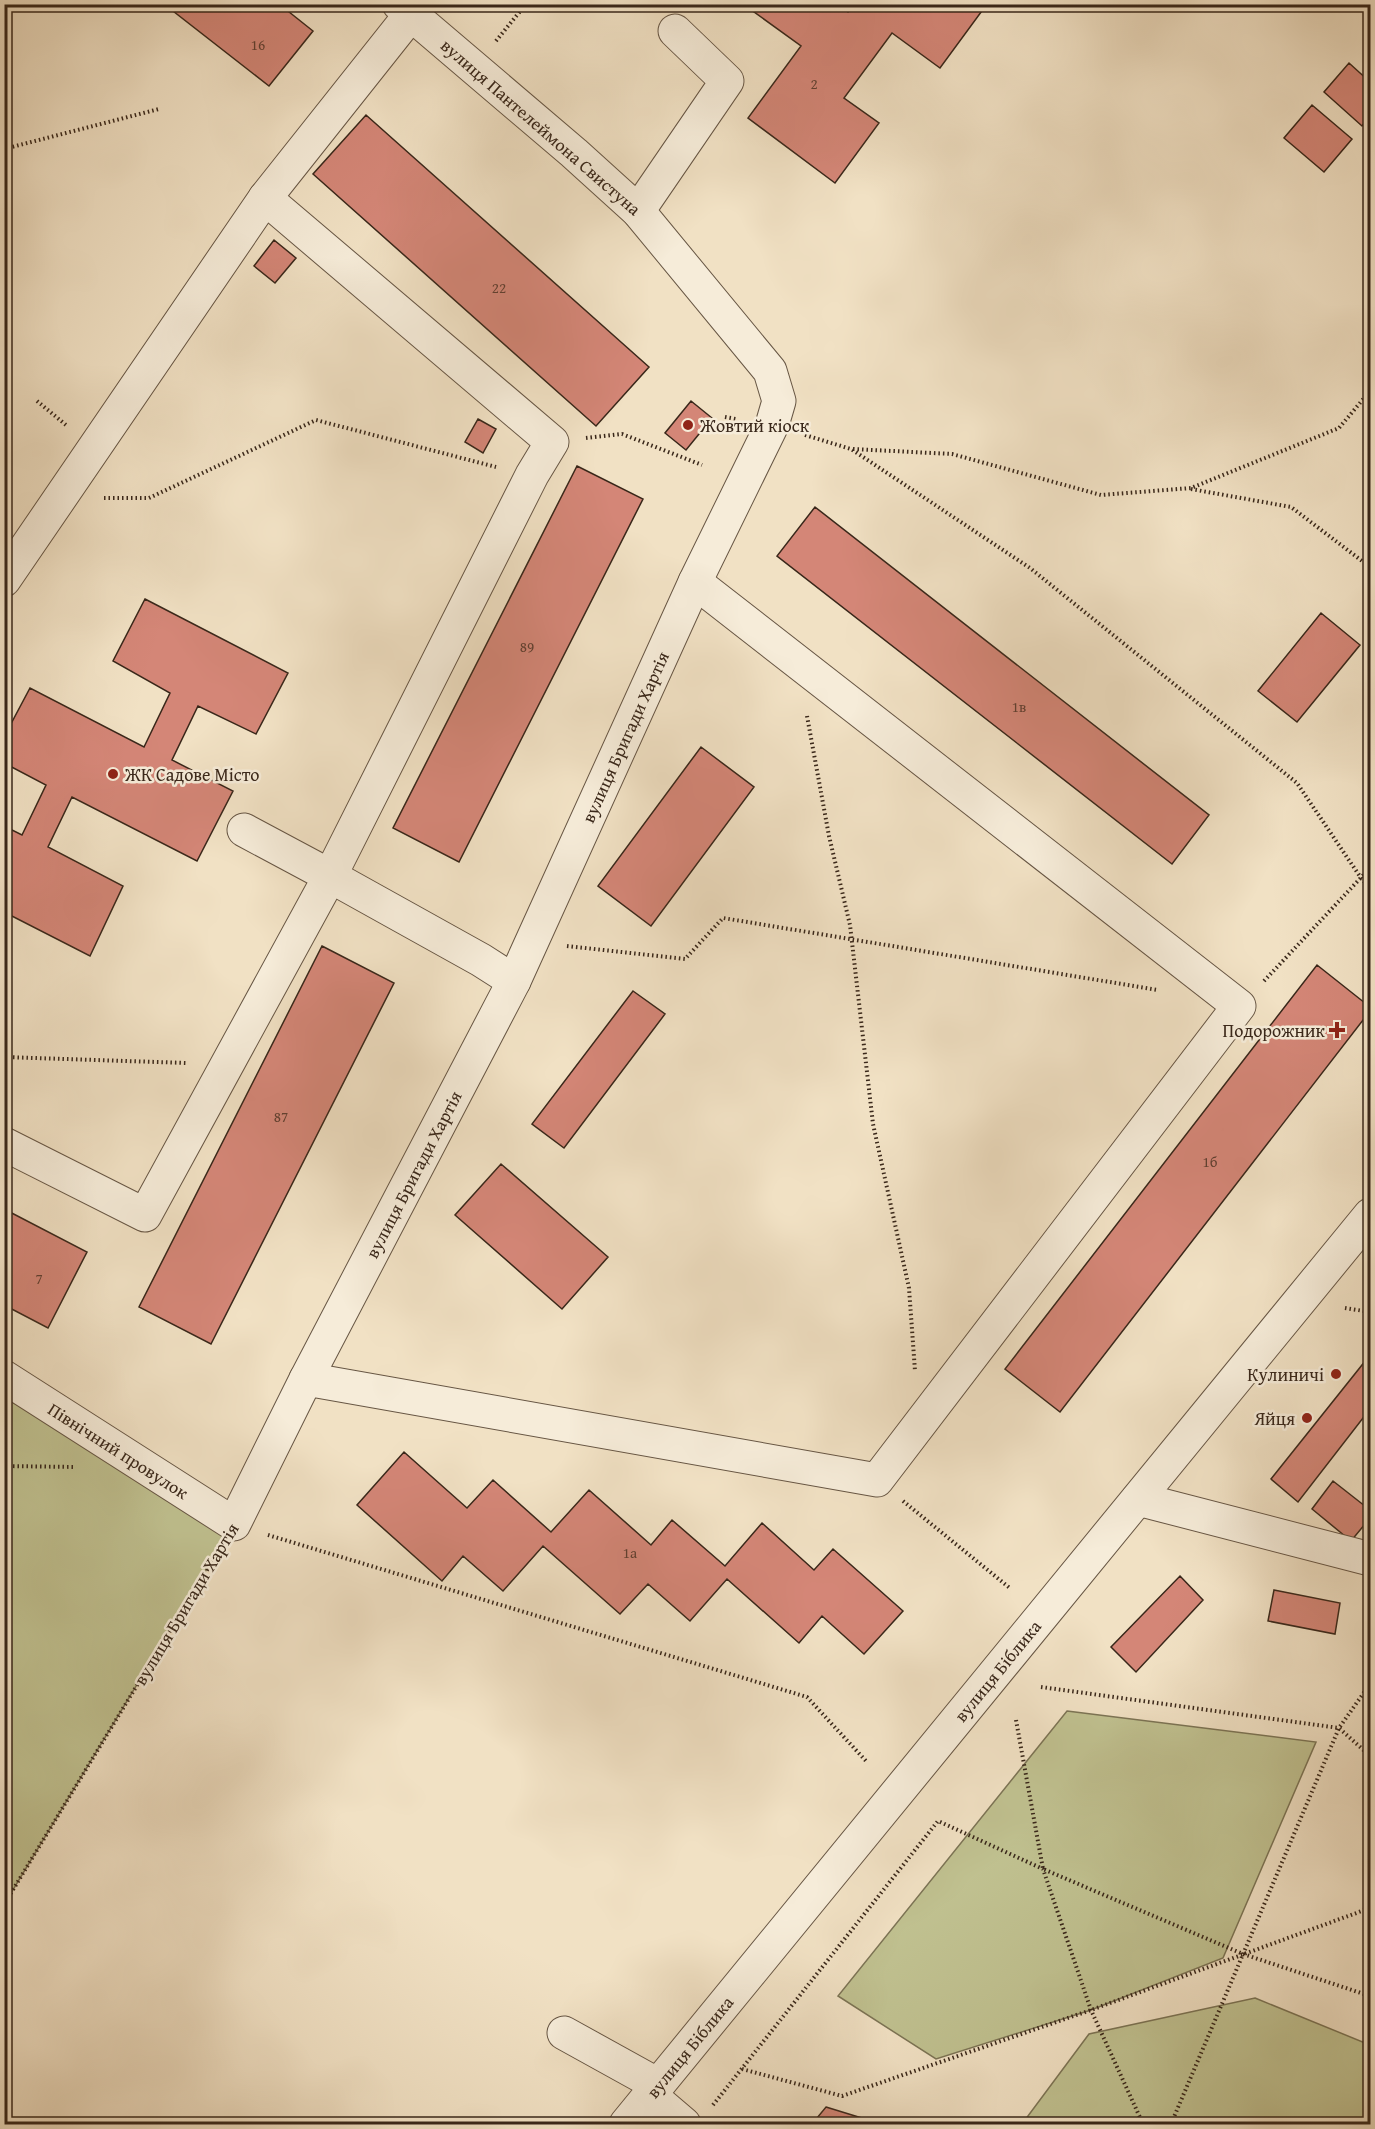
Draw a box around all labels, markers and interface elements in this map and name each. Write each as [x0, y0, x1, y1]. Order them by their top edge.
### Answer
street label: вулиця Пантелеймона Свистуна [435, 32, 647, 222]
house number: 16 [251, 34, 265, 55]
house number: 2 [810, 73, 818, 94]
house number: 22 [492, 277, 506, 298]
place label: Жовтий кіоск [699, 412, 810, 439]
marker: Жовтий кіоск [681, 418, 695, 432]
house number: 89 [520, 636, 534, 657]
street label: вулиця Бригади Хартія [574, 647, 675, 827]
house number: 1в [1012, 696, 1026, 717]
place label: ЖК Садове Місто [124, 761, 260, 788]
marker: ЖК Садове Місто [106, 767, 120, 781]
place label: Подорожник [1223, 1017, 1326, 1044]
marker: Подорожник [1330, 1023, 1344, 1037]
street label: вулиця Бригади Хартія [358, 1086, 468, 1263]
house number: 87 [274, 1106, 288, 1127]
house number: 1б [1203, 1151, 1218, 1172]
house number: 7 [35, 1268, 43, 1289]
place label: Кулиничі [1247, 1361, 1324, 1388]
marker: Кулиничі [1329, 1367, 1343, 1381]
street label: Північний провулок [43, 1395, 195, 1506]
place label: Яйця [1253, 1405, 1295, 1432]
marker: Яйця [1300, 1411, 1314, 1425]
street label: вулиця Бригади Хартія [127, 1518, 245, 1690]
house number: 1а [623, 1542, 638, 1563]
street label: вулиця Біблика [947, 1613, 1047, 1727]
street label: вулиця Біблика [639, 1989, 740, 2104]

